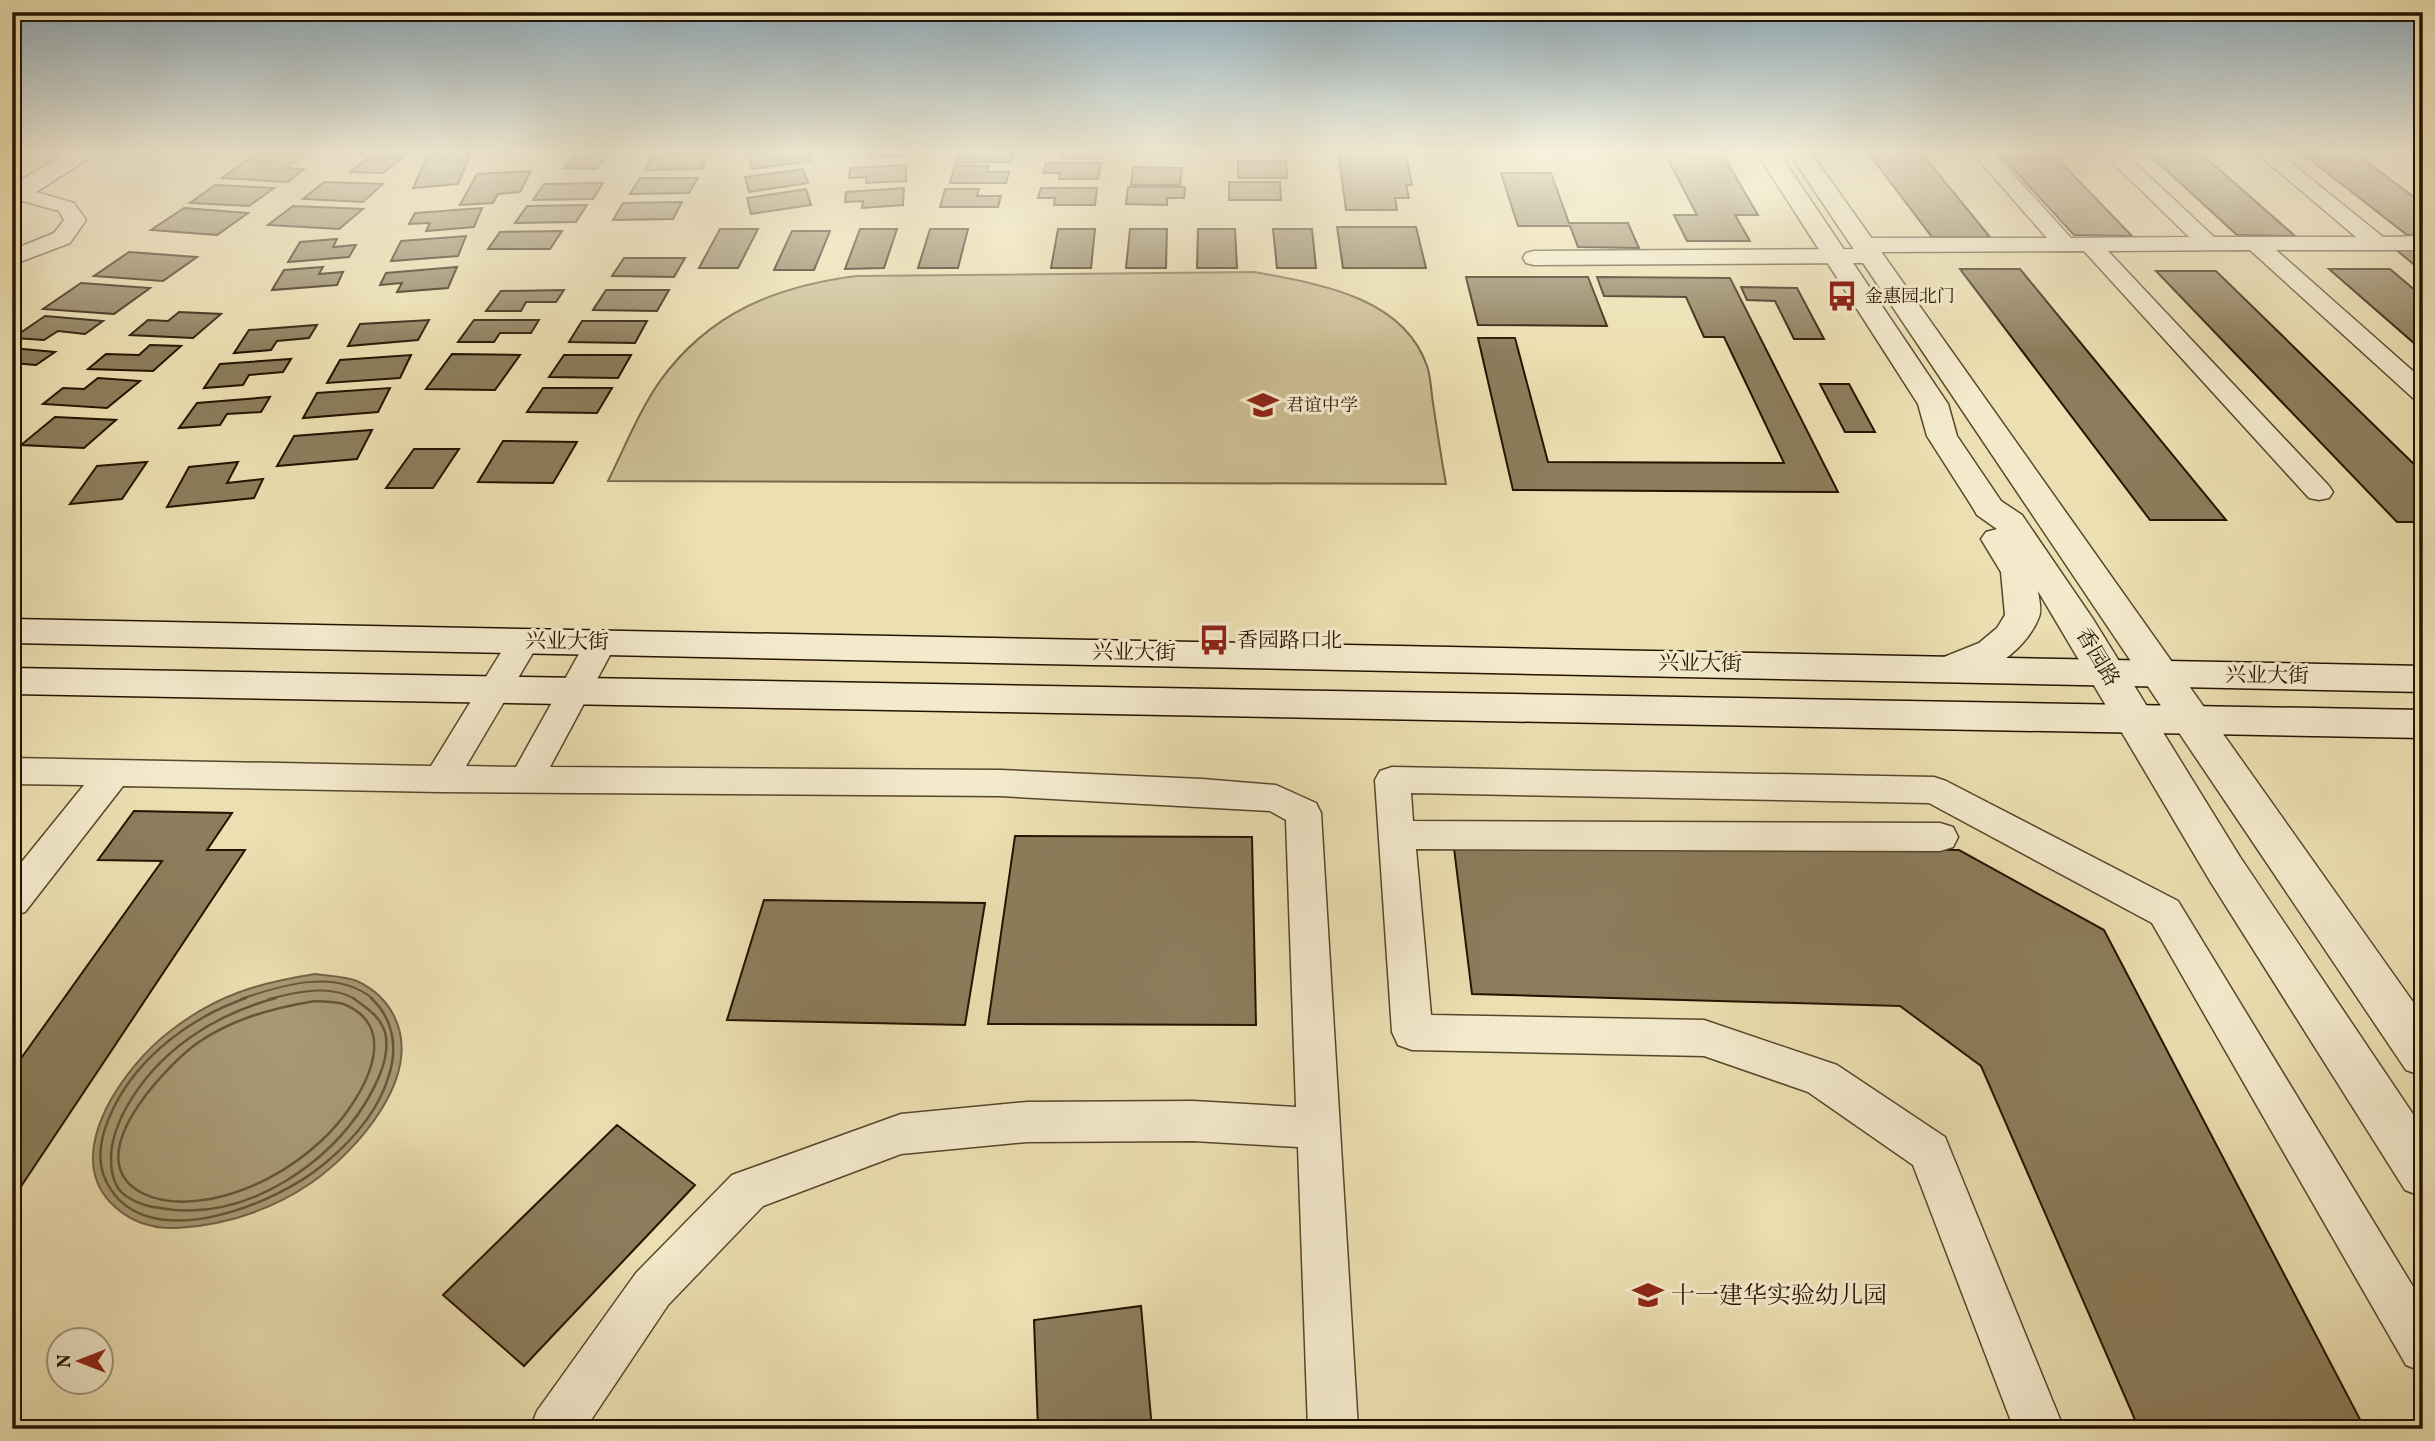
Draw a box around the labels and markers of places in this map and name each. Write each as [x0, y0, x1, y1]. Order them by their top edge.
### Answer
bus stop icon: 金惠园北门 [1825, 279, 1859, 313]
place label: 金惠园北门 [1865, 285, 1955, 310]
school or university icon: 君谊中学 [1246, 388, 1280, 422]
place label: 君谊中学 [1286, 394, 1358, 419]
bus stop icon: 香园路口北 [1197, 623, 1231, 657]
place label: 香园路口北 [1237, 627, 1342, 656]
school or university icon: 十一建华实验幼儿园 [1631, 1278, 1665, 1312]
place label: 十一建华实验幼儿园 [1671, 1280, 1887, 1314]

